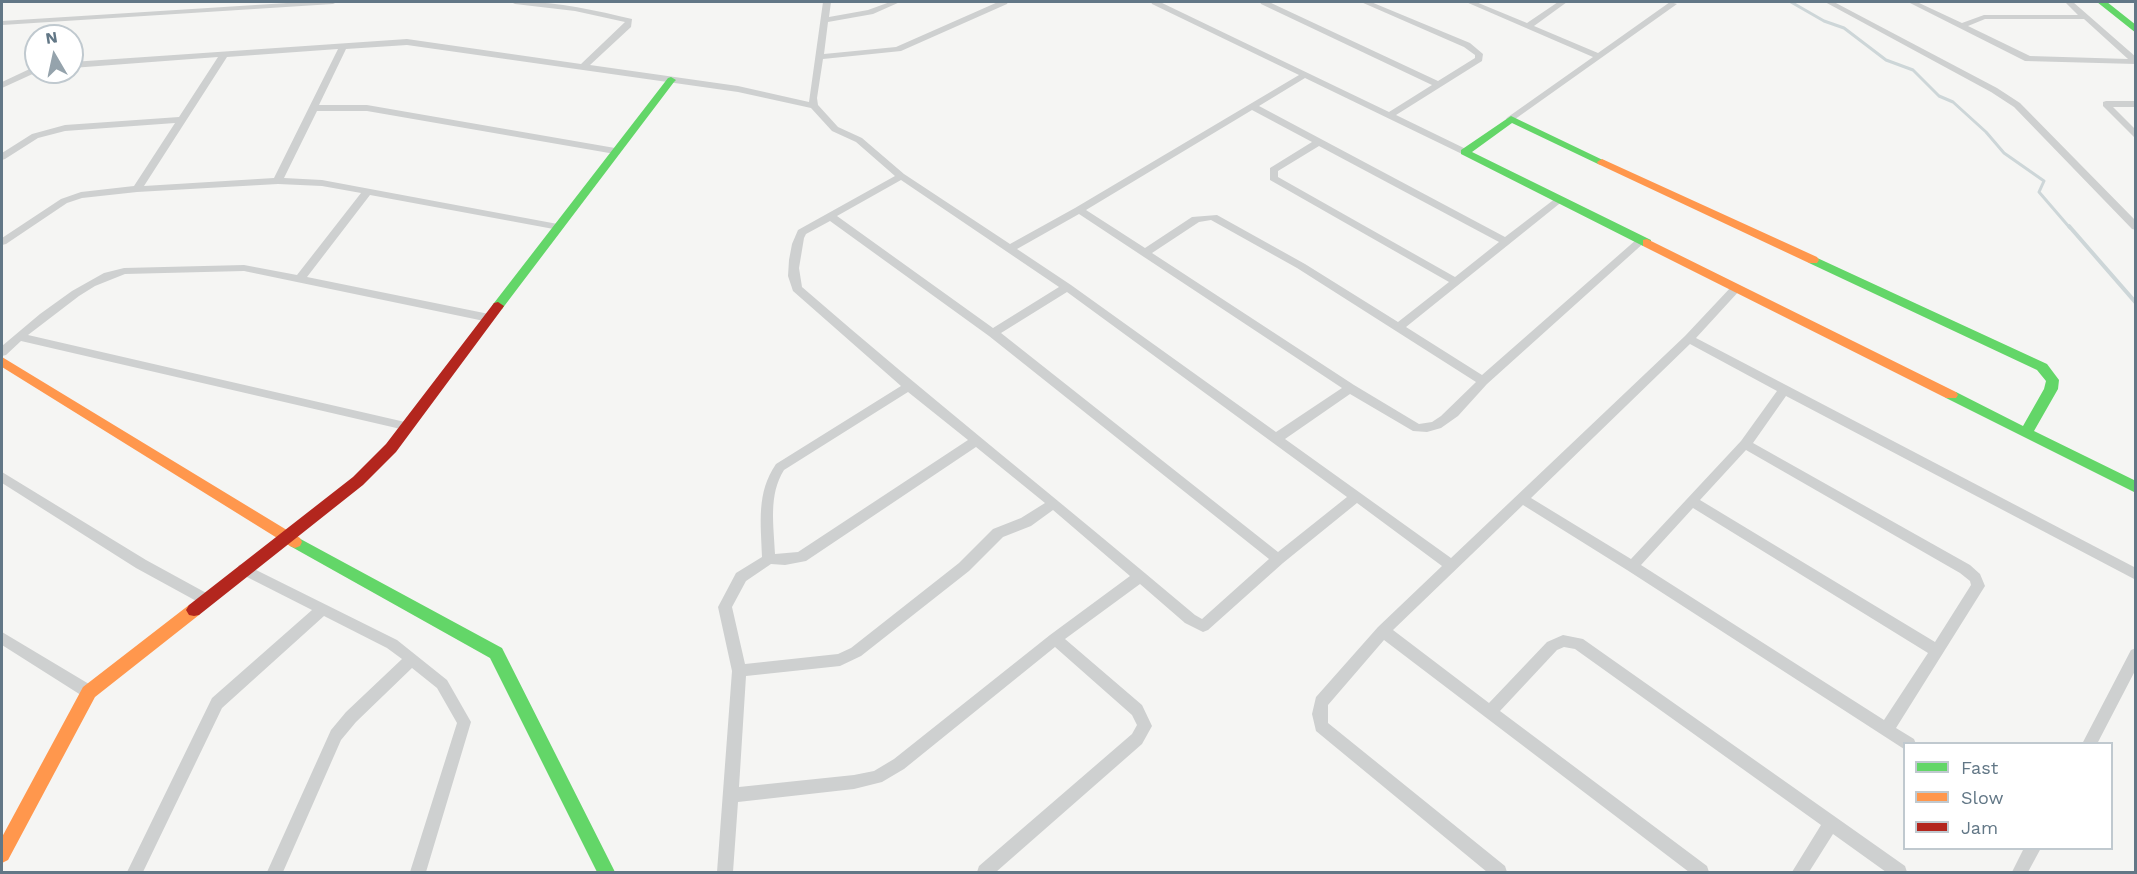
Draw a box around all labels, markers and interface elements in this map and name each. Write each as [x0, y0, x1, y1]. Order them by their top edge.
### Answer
north arrow [24, 24, 84, 84]
text: N [44, 27, 59, 48]
legend [1903, 742, 2113, 850]
text: Fast [1961, 757, 1998, 778]
text: Slow [1961, 787, 2004, 808]
text: Jam [1961, 817, 1998, 838]

